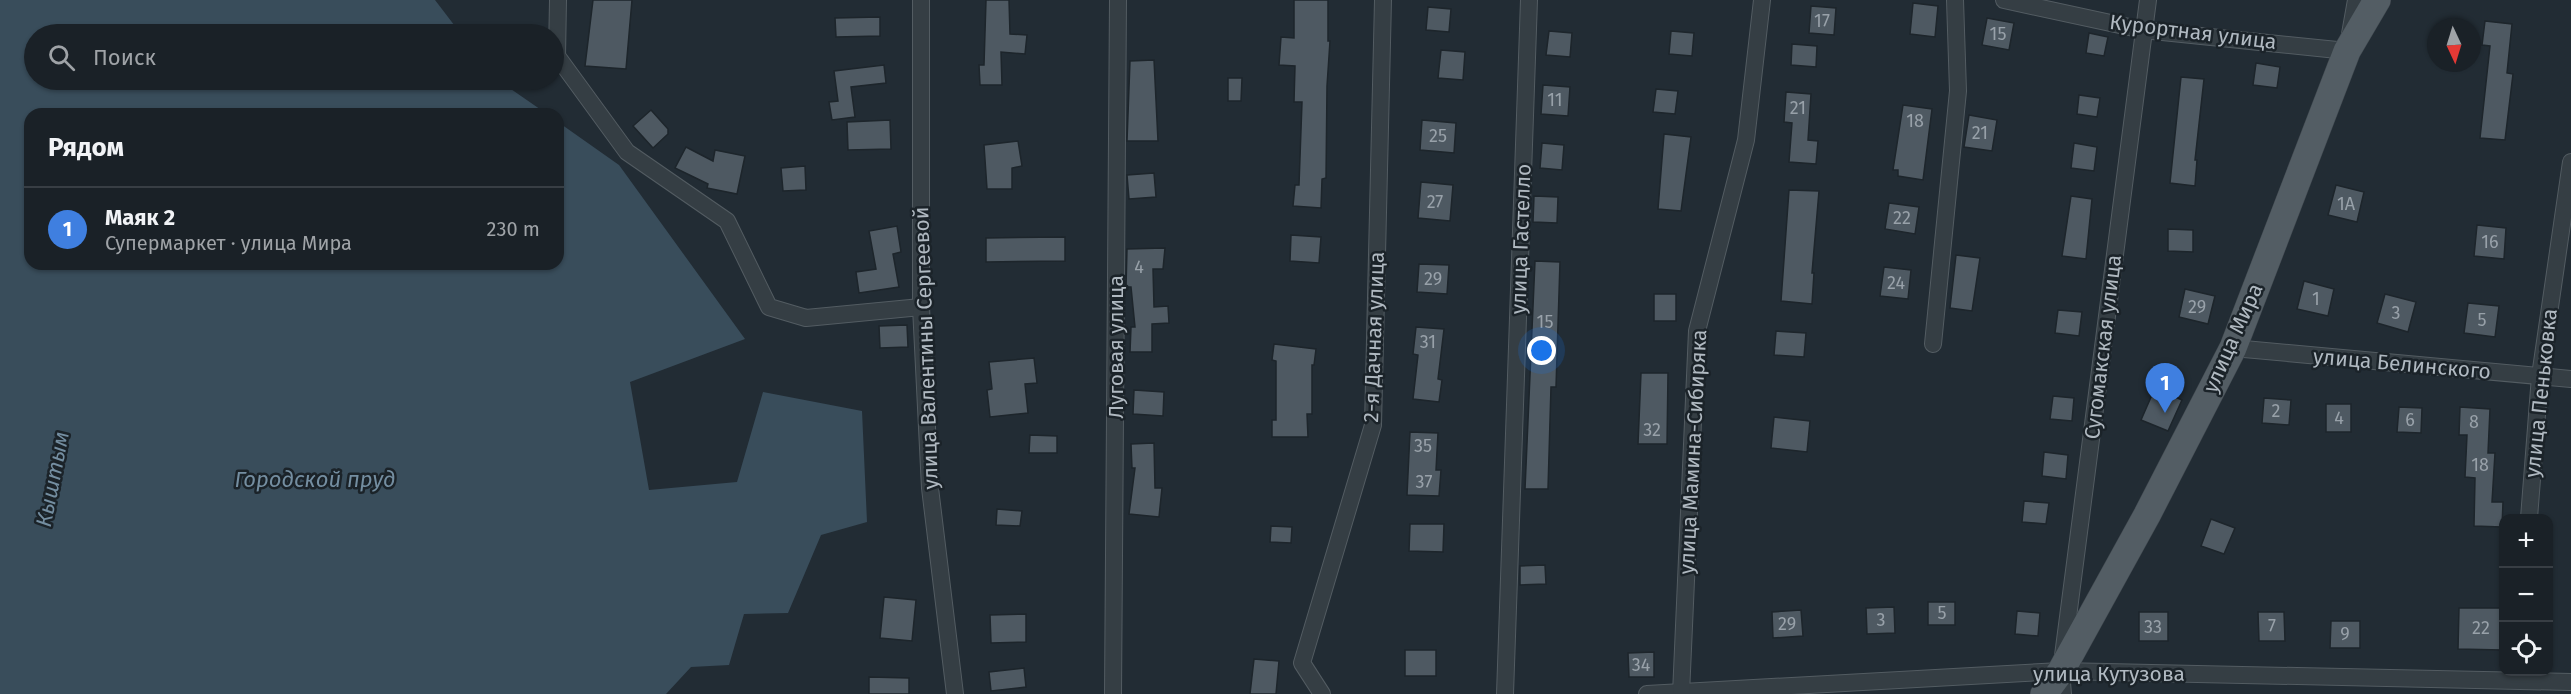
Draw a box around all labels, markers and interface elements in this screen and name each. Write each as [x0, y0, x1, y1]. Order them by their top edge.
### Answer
street label: Курортная улица [2108, 9, 2278, 55]
house number: 17 [1814, 10, 1830, 32]
north arrow [2427, 18, 2481, 72]
house number: 15 [1990, 23, 2006, 45]
search box [24, 24, 564, 90]
icon: search [45, 41, 78, 74]
text: Поиск [93, 44, 156, 71]
house number: 11 [1547, 89, 1563, 111]
house number: 21 [1790, 97, 1806, 119]
house number: 18 [1906, 110, 1924, 132]
house number: 21 [1972, 122, 1988, 144]
house number: 25 [1429, 125, 1447, 147]
text: Рядом [48, 132, 124, 163]
street label: улица Гастелло [1505, 163, 1537, 315]
house number: 27 [1427, 191, 1443, 213]
house number: 1А [2337, 193, 2356, 215]
text: Маяк 2 [105, 204, 175, 231]
street label: улица Валентины Сергеевой [908, 206, 944, 490]
house number: 22 [1893, 207, 1911, 229]
text: 1 [63, 217, 72, 241]
text: 230 m [487, 217, 540, 241]
text: Супермаркет · улица Мира [105, 231, 352, 255]
house number: 16 [2481, 231, 2499, 253]
street label: 2-я Дачная улица [1358, 251, 1390, 423]
street label: Сугомакская улица [2079, 253, 2127, 441]
house number: 4 [1134, 256, 1144, 278]
house number: 29 [1424, 268, 1442, 290]
house number: 24 [1887, 272, 1905, 294]
street label: Луговая улица [1103, 275, 1129, 419]
street label: улица Мира [2197, 279, 2269, 397]
house number: 1 [2312, 288, 2320, 310]
house number: 29 [2188, 296, 2206, 318]
house number: 3 [2392, 302, 2400, 324]
street label: улица Пеньковка [2519, 307, 2563, 479]
house number: 5 [2477, 309, 2487, 331]
house number: 15 [1537, 311, 1553, 333]
street label: улица Мамина-Сибиряка [1674, 329, 1712, 575]
house number: 31 [1420, 331, 1436, 353]
your location [1527, 336, 1556, 365]
street label: улица Белинского [2312, 343, 2492, 385]
pin: 1 [2146, 364, 2184, 413]
house number: 2 [2272, 400, 2281, 422]
house number: 4 [2334, 407, 2344, 429]
house number: 6 [2405, 409, 2415, 431]
house number: 8 [2469, 411, 2479, 433]
house number: 32 [1643, 419, 1661, 441]
water label: Кыштым [30, 429, 75, 529]
house number: 35 [1414, 435, 1432, 457]
house number: 18 [2471, 454, 2489, 476]
water label: Городской пруд [234, 466, 396, 493]
house number: 37 [1416, 471, 1432, 493]
map controls [2499, 514, 2553, 676]
button: + [2499, 514, 2553, 568]
button: − [2499, 568, 2553, 622]
house number: 5 [1937, 602, 1947, 624]
house number: 3 [1877, 609, 1885, 631]
house number: 29 [1778, 613, 1796, 635]
house number: 7 [2268, 615, 2276, 637]
house number: 33 [2144, 616, 2162, 638]
house number: 22 [2472, 617, 2490, 639]
button: locate [2499, 622, 2553, 676]
house number: 9 [2340, 623, 2350, 645]
house number: 34 [1632, 654, 1651, 676]
street label: улица Кутузова [2033, 661, 2185, 687]

